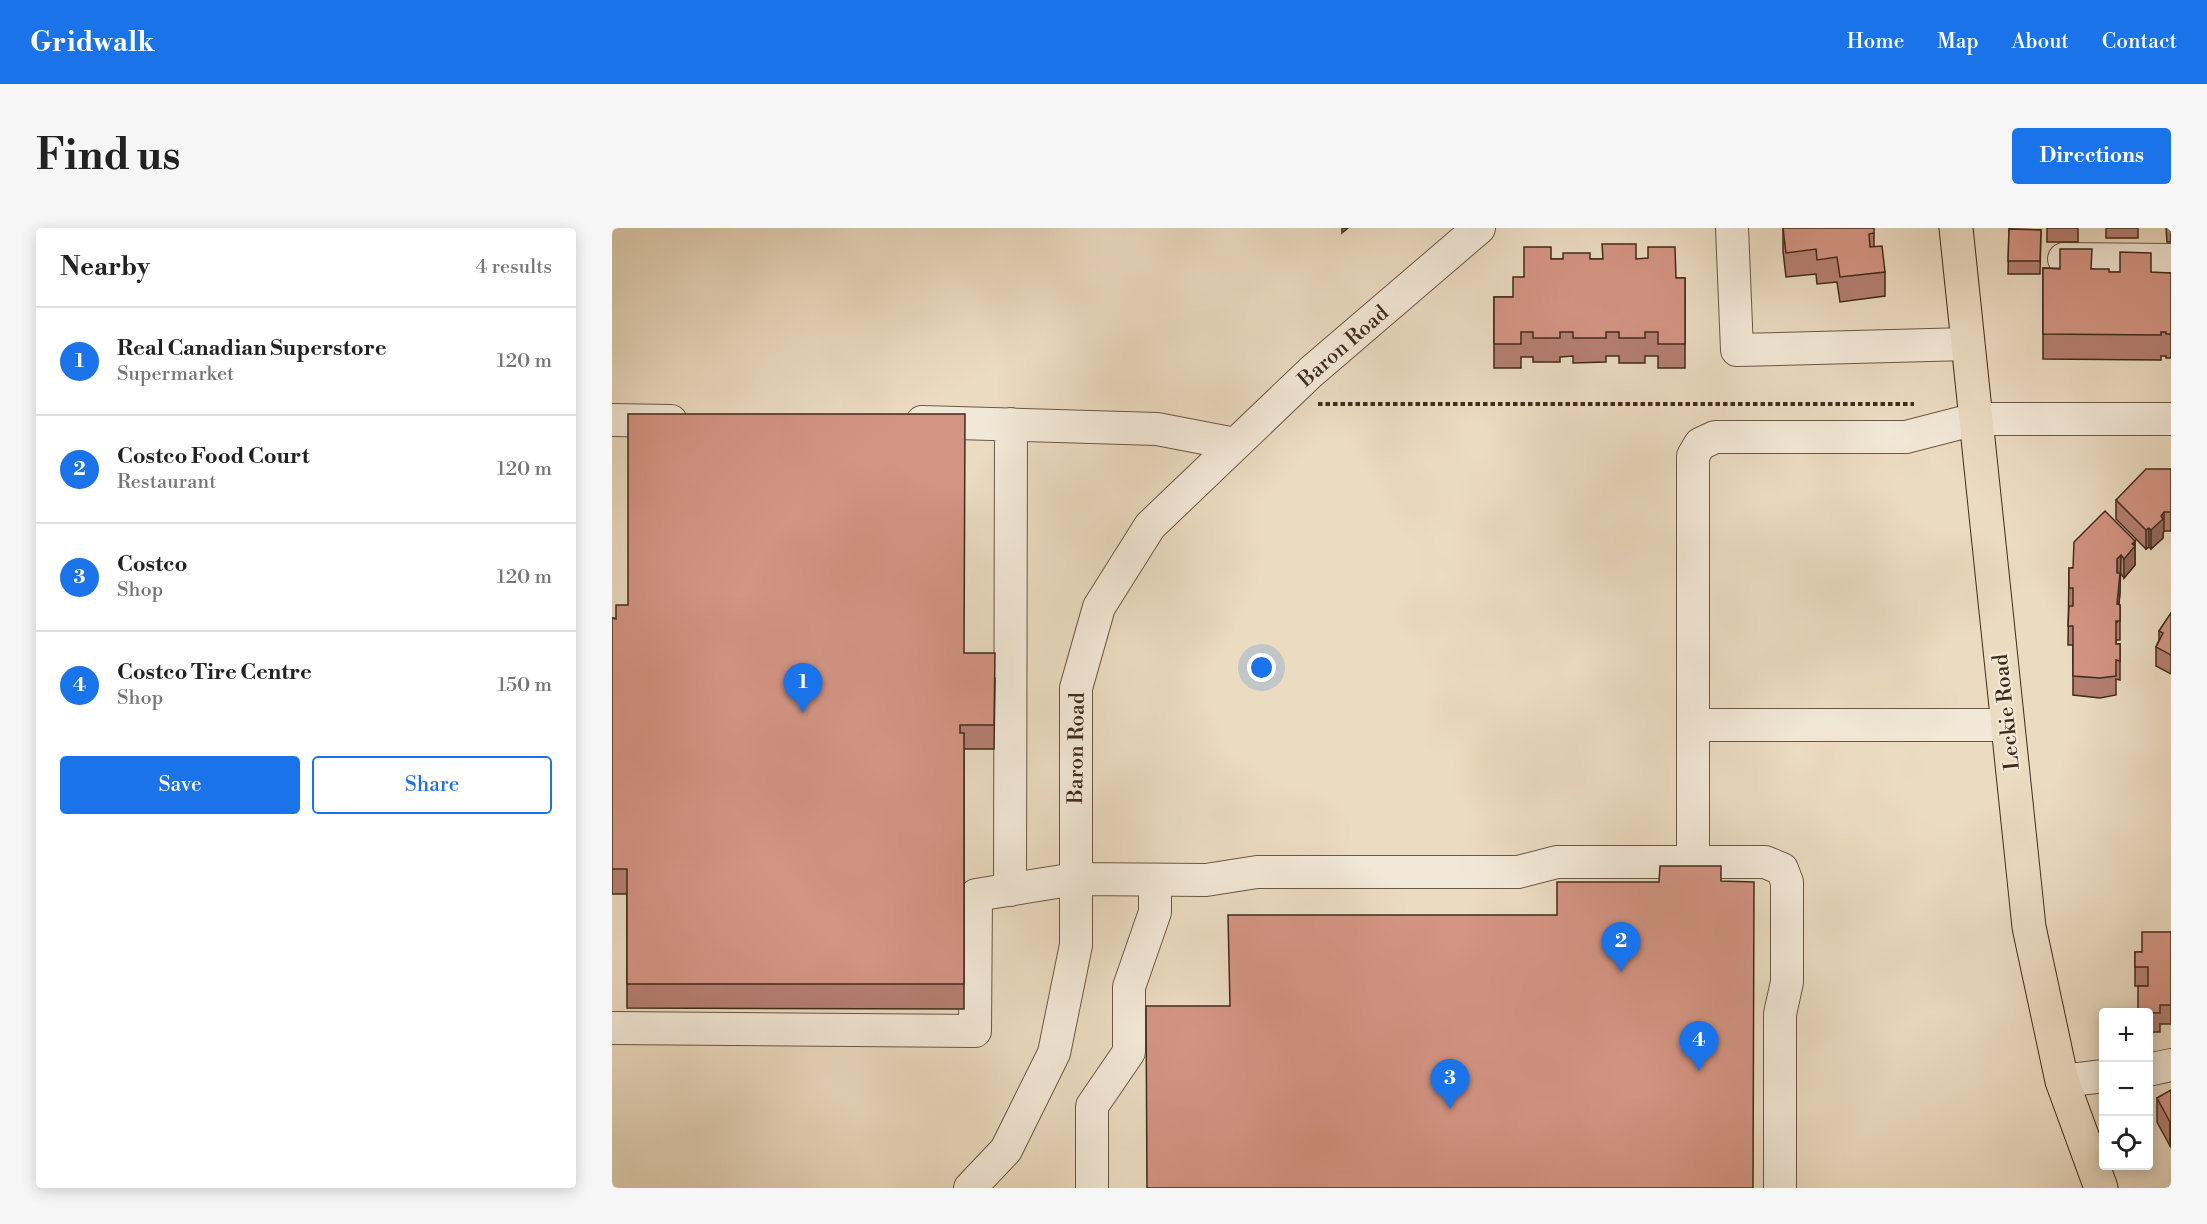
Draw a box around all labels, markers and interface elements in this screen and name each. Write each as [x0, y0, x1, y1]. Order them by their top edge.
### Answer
text: Gridwalk [30, 25, 154, 60]
text: Home [1847, 29, 1904, 55]
text: Map [1937, 29, 1979, 55]
text: About [2012, 29, 2069, 55]
text: Contact [2102, 29, 2177, 55]
button: Directions [2012, 128, 2171, 184]
text: Find us [36, 130, 180, 183]
text: Nearby [60, 251, 150, 283]
text: 4 results [475, 255, 552, 280]
street label: Baron Road [1292, 300, 1394, 394]
text: Real Canadian Superstore [117, 335, 387, 362]
text: 1 [75, 349, 84, 374]
text: 120 m [497, 349, 552, 374]
text: Supermarket [117, 362, 234, 387]
text: Costco Food Court [117, 443, 310, 470]
text: 2 [73, 457, 86, 482]
text: 120 m [497, 457, 552, 482]
text: Restaurant [117, 470, 216, 495]
text: Costco [117, 551, 188, 578]
text: 3 [73, 565, 86, 590]
text: 120 m [497, 565, 552, 590]
text: Shop [117, 578, 163, 603]
street label: Leckie Road [1988, 652, 2026, 771]
your location [1247, 653, 1276, 682]
text: Costco Tire Centre [117, 659, 312, 686]
pin: 1 [784, 664, 822, 713]
text: 4 [73, 673, 86, 698]
text: 150 m [497, 673, 552, 698]
text: Shop [117, 686, 163, 711]
street label: Baron Road [1063, 692, 1091, 805]
button: Save [60, 756, 300, 814]
button: Share [312, 756, 552, 814]
pin: 2 [1602, 922, 1640, 972]
map controls [2099, 1008, 2153, 1170]
button: + [2099, 1008, 2153, 1062]
pin: 4 [1680, 1022, 1718, 1071]
pin: 3 [1430, 1060, 1470, 1109]
button: − [2099, 1062, 2153, 1116]
button: locate [2099, 1116, 2153, 1170]

